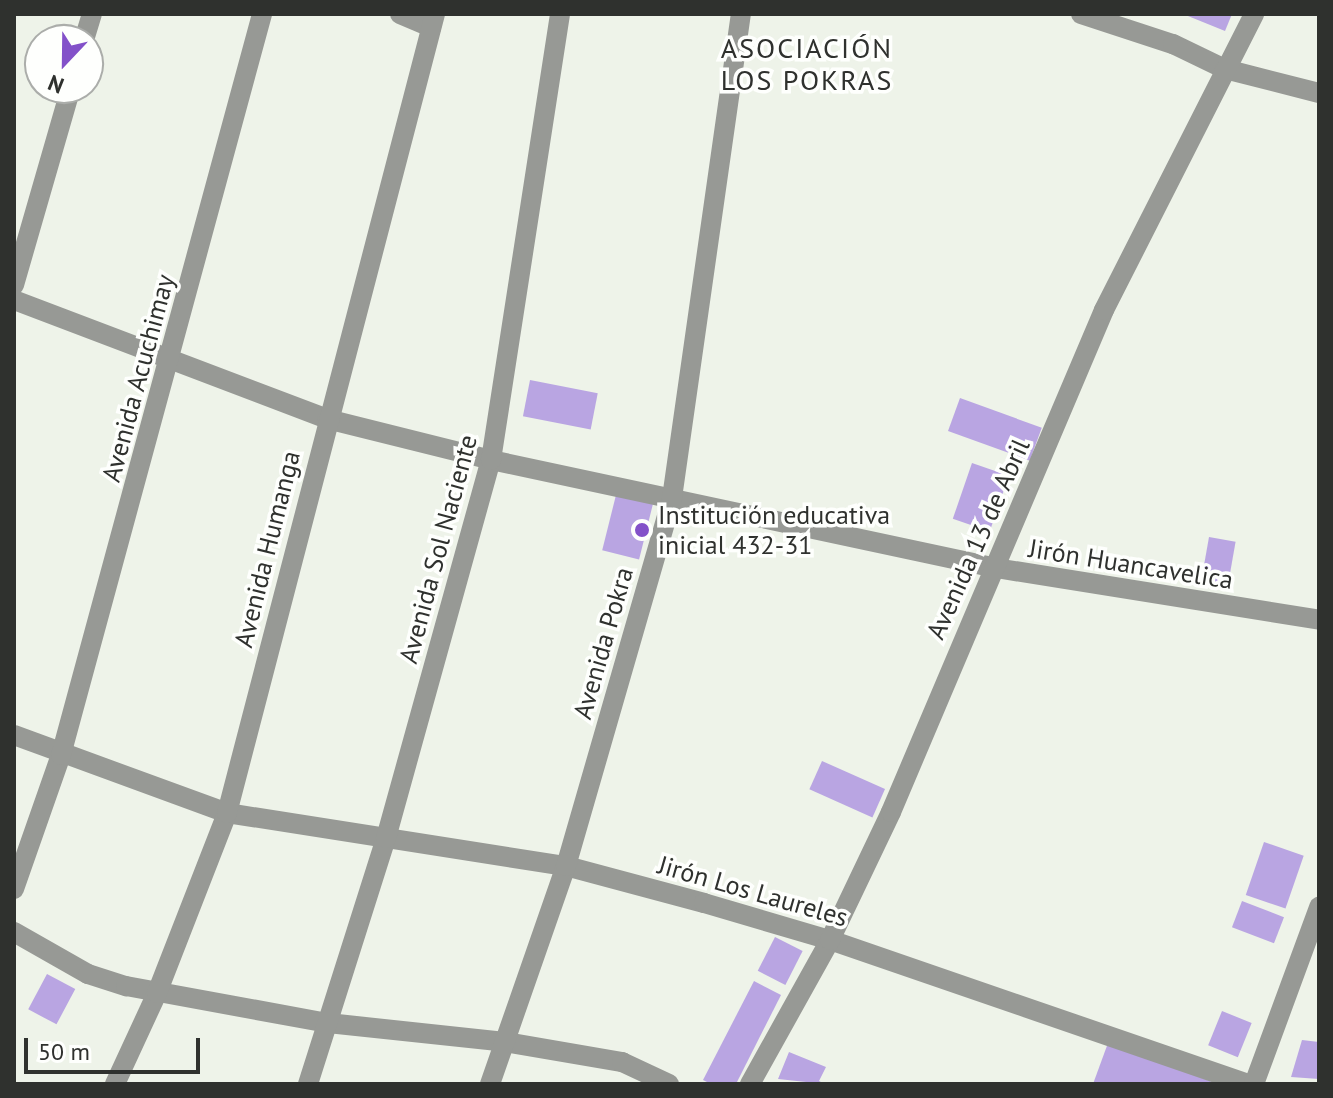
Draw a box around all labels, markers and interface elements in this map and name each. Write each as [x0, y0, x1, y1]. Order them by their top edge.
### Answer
north arrow [24, 24, 104, 104]
district label: ASOCIACIÓN LOS POKRAS [721, 31, 893, 97]
text: N [44, 69, 68, 100]
street label: Avenida Acuchimay [95, 270, 181, 486]
street label: Avenida Sol Naciente [392, 431, 484, 667]
street label: Avenida 13 de Abril [920, 434, 1036, 644]
street label: Avenida Humanga [228, 448, 306, 650]
place label: Institución educativa inicial 432-31 [658, 499, 890, 560]
marker: Institución educativa inicial 432-31 [633, 521, 651, 539]
street label: Jirón Huancavelica [1027, 532, 1235, 596]
street label: Avenida Pokra [566, 563, 640, 723]
street label: Jirón Los Laureles [655, 849, 851, 933]
scale bar [28, 1022, 204, 1072]
text: 50 m [38, 1036, 90, 1067]

